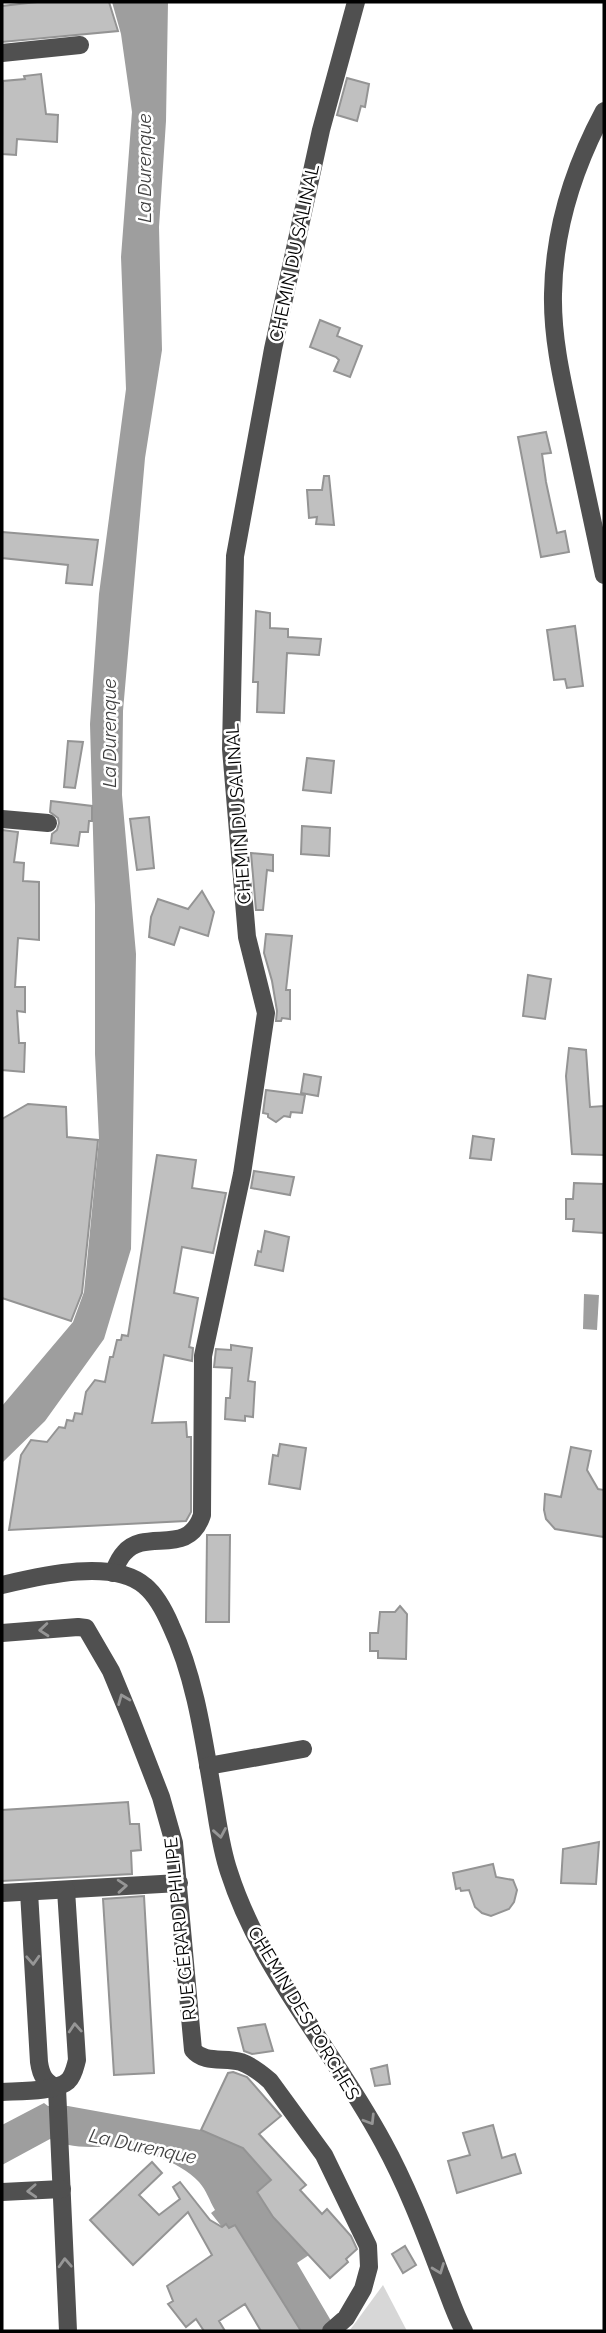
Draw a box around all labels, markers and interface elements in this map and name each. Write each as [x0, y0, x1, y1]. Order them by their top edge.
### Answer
water label: La Durenque [133, 113, 155, 223]
street label: CHEMIN DU SALINAL [265, 162, 323, 344]
water label: La Durenque [98, 678, 120, 788]
street label: CHEMIN DU SALINAL [221, 723, 255, 905]
one-way arrow [38, 1622, 49, 1637]
one-way arrow [117, 1694, 131, 1707]
one-way arrow [212, 1827, 227, 1839]
street label: RUE GÉRARD PHILIPE [159, 1836, 200, 2022]
one-way arrow [117, 1879, 128, 1894]
street label: CHEMIN DES PORCHES [244, 1923, 364, 2104]
one-way arrow [25, 1955, 40, 1966]
one-way arrow [68, 2022, 83, 2033]
one-way arrow [361, 2112, 374, 2125]
water label: La Durenque [87, 2124, 199, 2168]
one-way arrow [26, 2183, 37, 2198]
one-way arrow [57, 2257, 72, 2268]
one-way arrow [430, 2263, 444, 2275]

